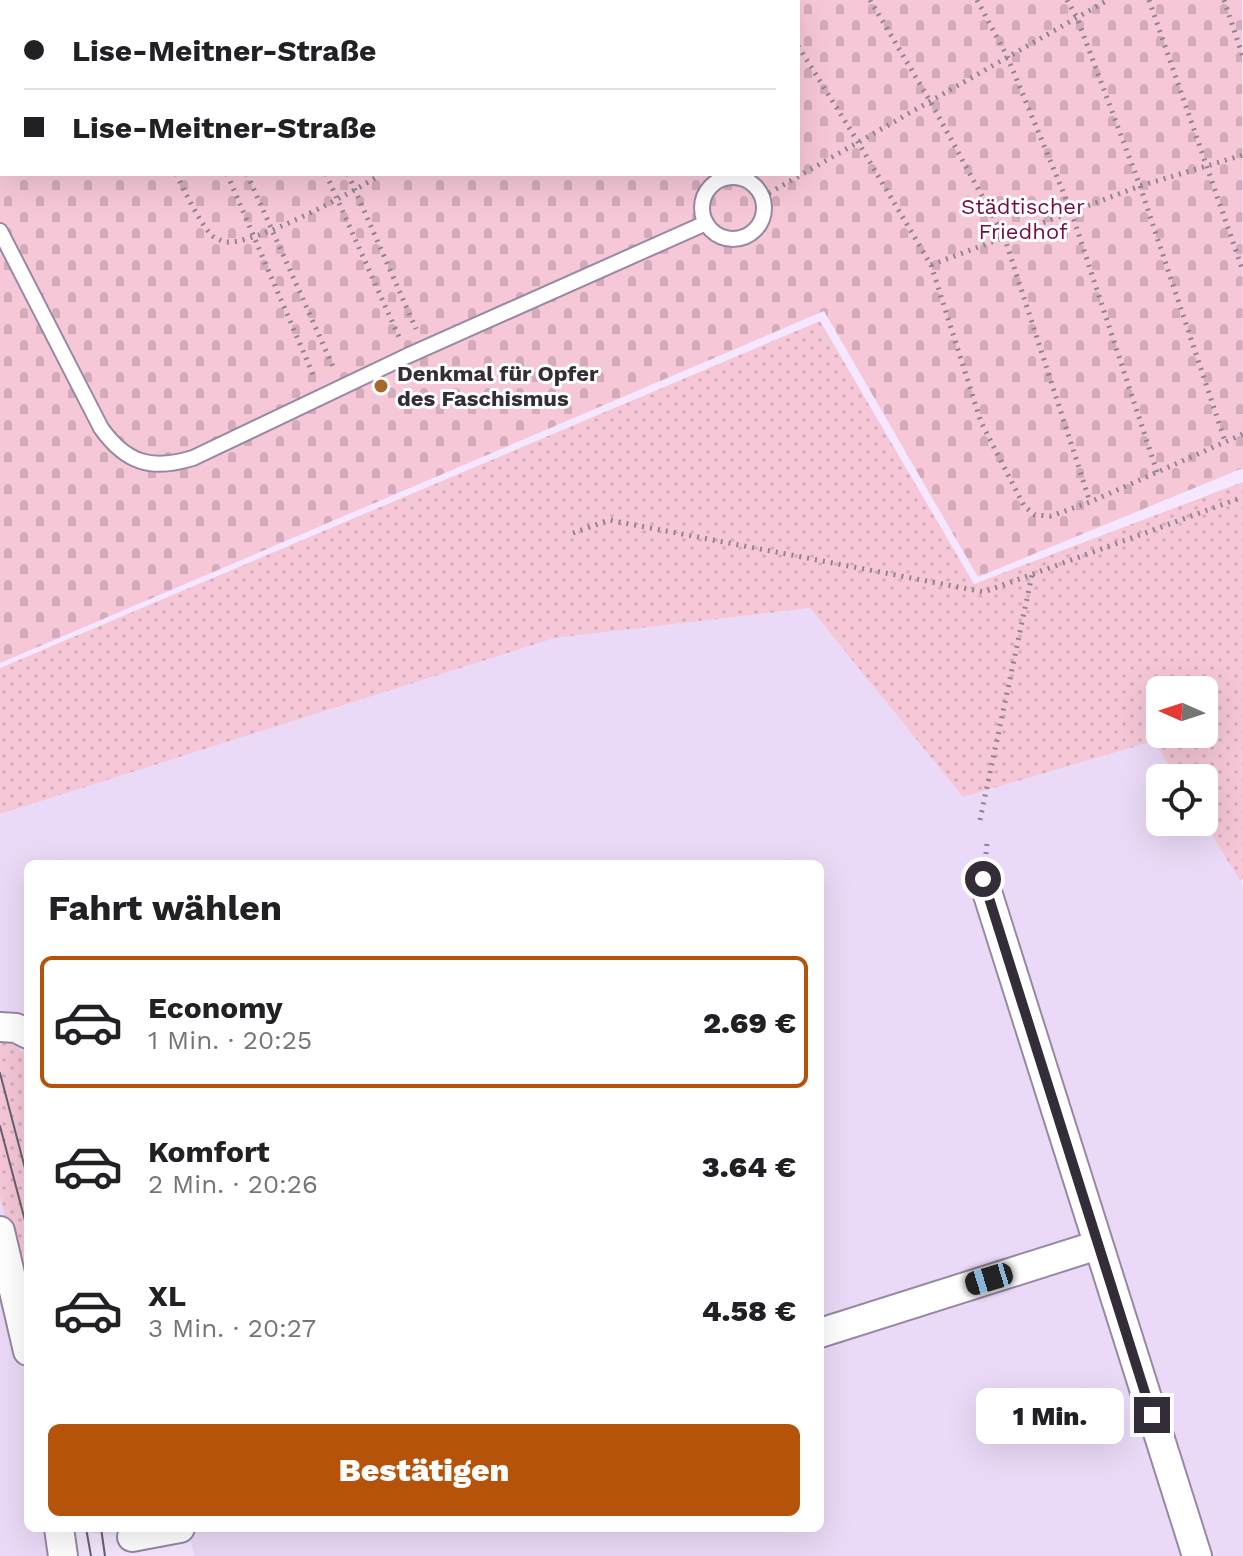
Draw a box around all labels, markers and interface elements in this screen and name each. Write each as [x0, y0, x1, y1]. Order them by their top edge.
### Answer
text: Lise-Meitner-Straße [72, 33, 376, 68]
text: Lise-Meitner-Straße [72, 110, 376, 145]
park label: Städtischer Friedhof [961, 194, 1085, 244]
place label: Denkmal für Opfer des Faschismus [397, 361, 599, 411]
marker: Denkmal für Opfer des Faschismus [372, 377, 390, 395]
north arrow [1146, 676, 1218, 748]
map controls [1146, 676, 1218, 836]
button: locate [1146, 764, 1218, 836]
route start [965, 861, 1001, 897]
text: Fahrt wählen [48, 887, 282, 929]
icon: car [52, 986, 124, 1058]
text: Economy [148, 990, 283, 1025]
text: 2.69 € [703, 1005, 796, 1040]
text: 1 Min. · 20:25 [148, 1025, 312, 1055]
icon: car [52, 1130, 124, 1202]
text: Komfort [148, 1134, 270, 1169]
text: 3.64 € [702, 1149, 796, 1184]
text: 2 Min. · 20:26 [148, 1169, 318, 1199]
car [963, 1261, 1015, 1297]
icon: car [52, 1274, 124, 1346]
text: XL [148, 1278, 186, 1313]
text: 4.58 € [702, 1293, 796, 1328]
text: 3 Min. · 20:27 [148, 1313, 316, 1343]
callout: 1 Min. [976, 1387, 1124, 1443]
route end [1134, 1397, 1170, 1433]
text: 1 Min. [1013, 1401, 1087, 1431]
button: Bestätigen [48, 1424, 800, 1516]

